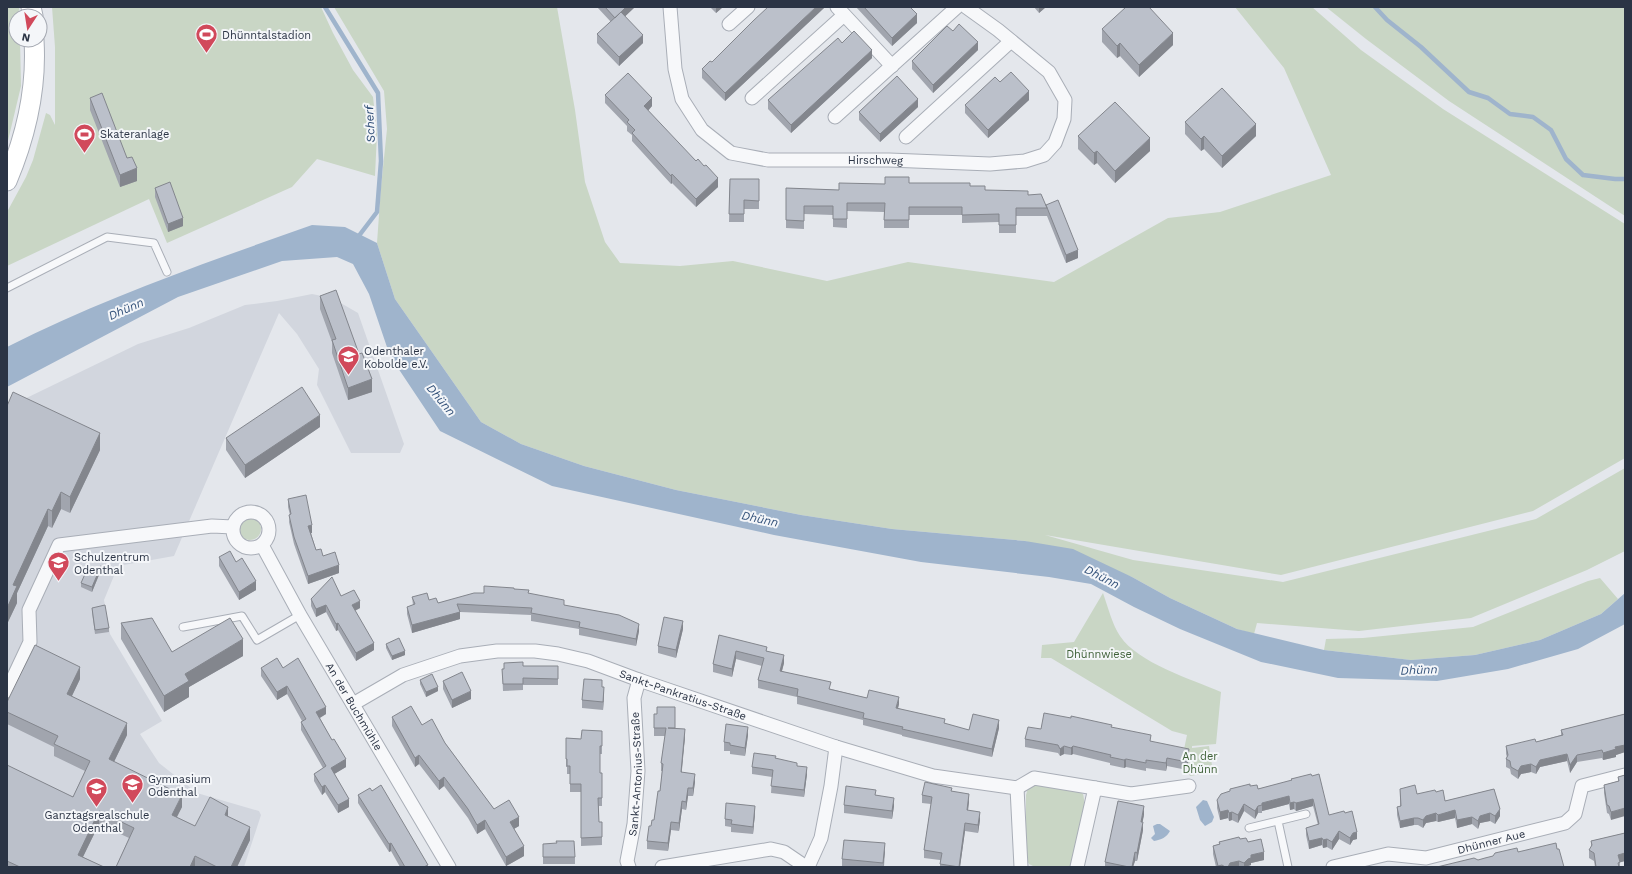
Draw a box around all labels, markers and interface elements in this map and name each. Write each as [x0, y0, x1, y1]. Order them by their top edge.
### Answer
north arrow [8, 8, 48, 48]
sports icon: Dhünntalstadion [193, 22, 219, 55]
place label: Dhünntalstadion [222, 29, 311, 42]
text: N [21, 30, 31, 44]
water label: Scherf [362, 104, 378, 143]
sports icon: Skateranlage [71, 121, 97, 154]
place label: Skateranlage [100, 128, 169, 141]
street label: Hirschweg [848, 154, 903, 167]
water label: Dhünn [106, 295, 146, 323]
school or university icon: Odenthaler Kobolde e.V. [336, 344, 362, 377]
place label: Odenthaler Kobolde e.V. [364, 345, 428, 371]
water label: Dhünn [424, 381, 458, 419]
water label: Dhünn [740, 508, 780, 530]
school or university icon: Schulzentrum Odenthal [46, 550, 72, 583]
place label: Schulzentrum Odenthal [74, 551, 149, 577]
water label: Dhünn [1082, 562, 1122, 592]
park label: Dhünnwiese [1066, 648, 1132, 661]
street label: An der Buchmühle [323, 660, 385, 753]
water label: Dhünn [1400, 662, 1438, 678]
street label: Sankt-Pankratius-Straße [618, 667, 748, 723]
street label: Sankt-Antonius-Straße [625, 712, 645, 837]
park label: An der Dhünn [1182, 750, 1218, 776]
school or university icon: Gymnasium Odenthal [120, 772, 146, 805]
place label: Gymnasium Odenthal [148, 773, 211, 799]
school or university icon: Ganztagsrealschule Odenthal [84, 776, 110, 809]
place label: Ganztagsrealschule Odenthal [45, 809, 149, 835]
street label: Dhünner Aue [1456, 827, 1526, 856]

